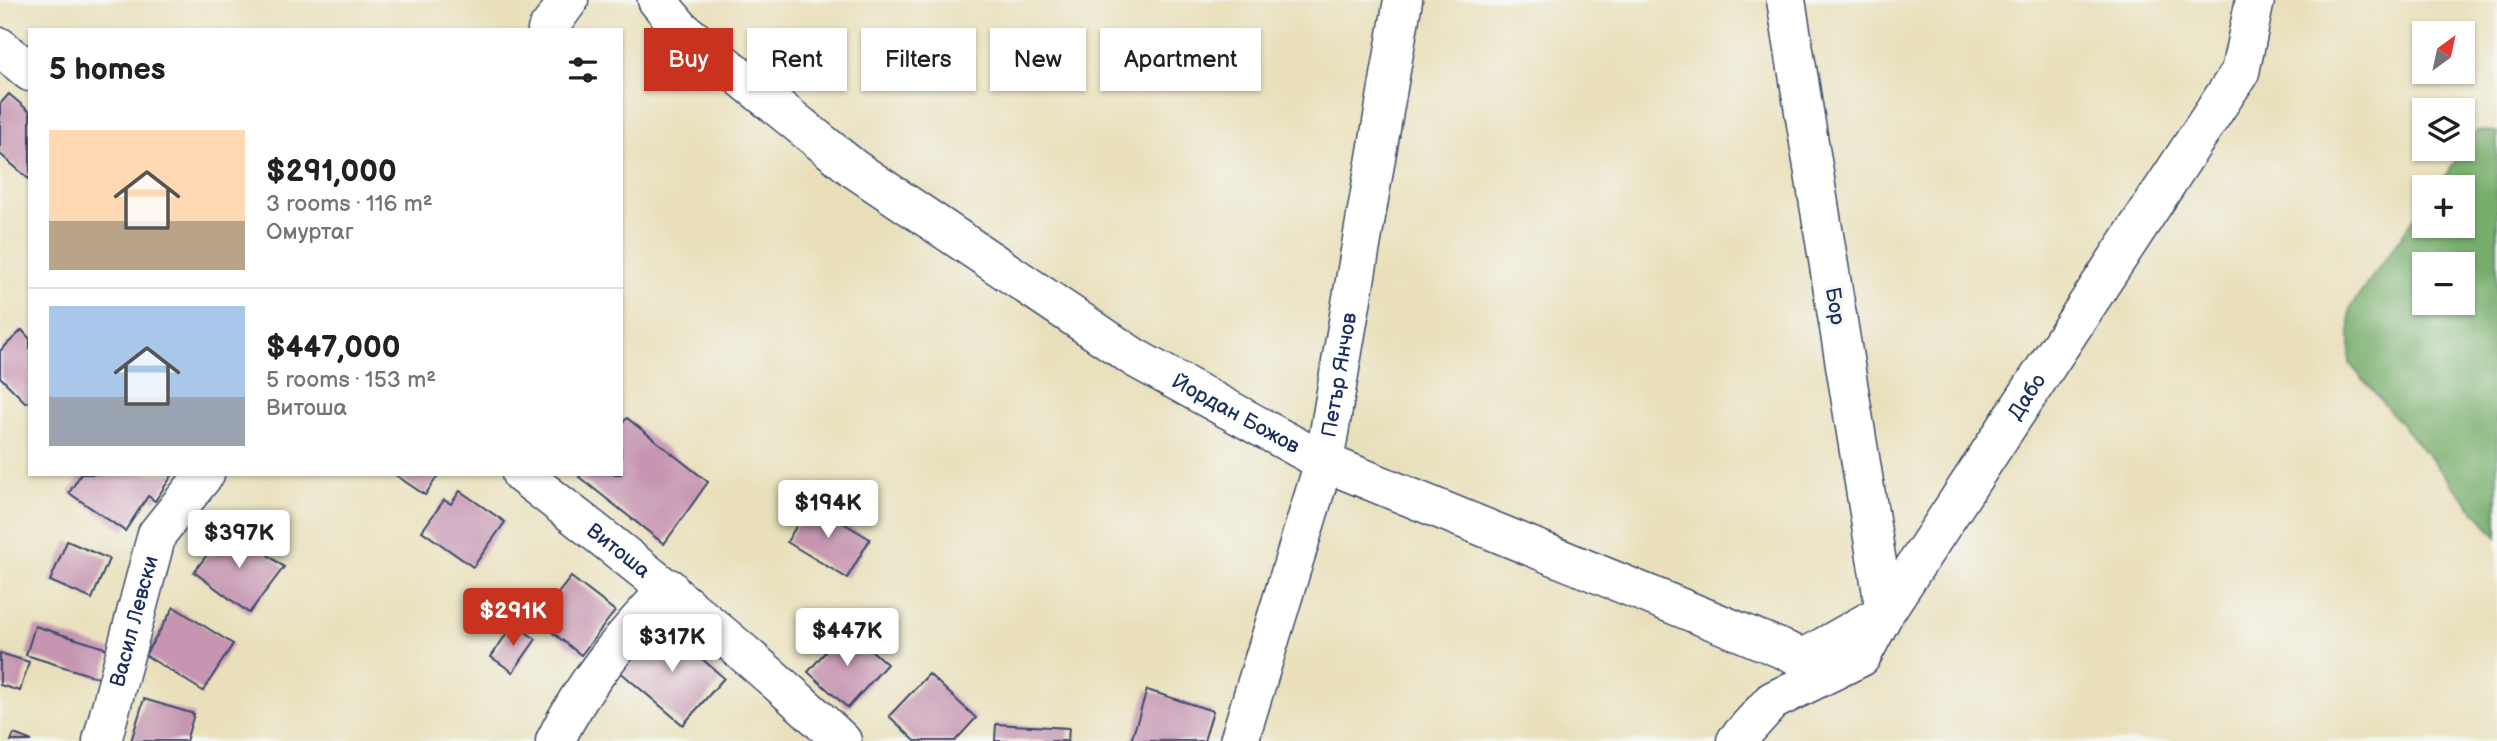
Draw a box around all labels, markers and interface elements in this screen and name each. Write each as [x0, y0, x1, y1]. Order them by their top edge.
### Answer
north arrow [2412, 21, 2474, 84]
map controls [2412, 21, 2475, 315]
chip: Buy [644, 28, 733, 91]
chip: Rent [747, 28, 847, 91]
chip: Filters [861, 28, 976, 91]
chip: New [990, 28, 1086, 91]
chip: Apartment [1100, 28, 1261, 91]
icon: filters [564, 51, 602, 89]
text: 5 homes [49, 52, 166, 88]
button: layers [2412, 98, 2475, 161]
text: $291,000 [266, 154, 397, 190]
icon: home [105, 158, 189, 242]
button: + [2412, 175, 2475, 238]
text: 3 rooms · 116 m² [266, 190, 433, 218]
text: Омуртаг [266, 218, 354, 246]
button: − [2412, 252, 2475, 315]
street label: Бор [1820, 286, 1850, 327]
street label: Петър Янчов [1316, 311, 1362, 439]
text: $447,000 [266, 330, 400, 366]
icon: home [105, 334, 189, 418]
text: 5 rooms · 153 m² [266, 366, 436, 394]
street label: Йордан Божов [1168, 368, 1304, 459]
street label: Дабо [2003, 369, 2051, 424]
text: Витоша [266, 394, 347, 422]
pin: $194K [779, 480, 877, 540]
text: $194K [794, 489, 862, 517]
pin: $397K [190, 510, 288, 570]
street label: Витоша [582, 518, 656, 584]
text: $397K [204, 519, 274, 547]
street label: Васил Левски [104, 553, 163, 689]
pin: $291K [464, 588, 562, 648]
text: $291K [479, 597, 547, 625]
pin: $447K [798, 608, 896, 668]
pin: $317K [623, 614, 721, 674]
text: $447K [812, 617, 882, 645]
text: $317K [639, 623, 705, 651]

